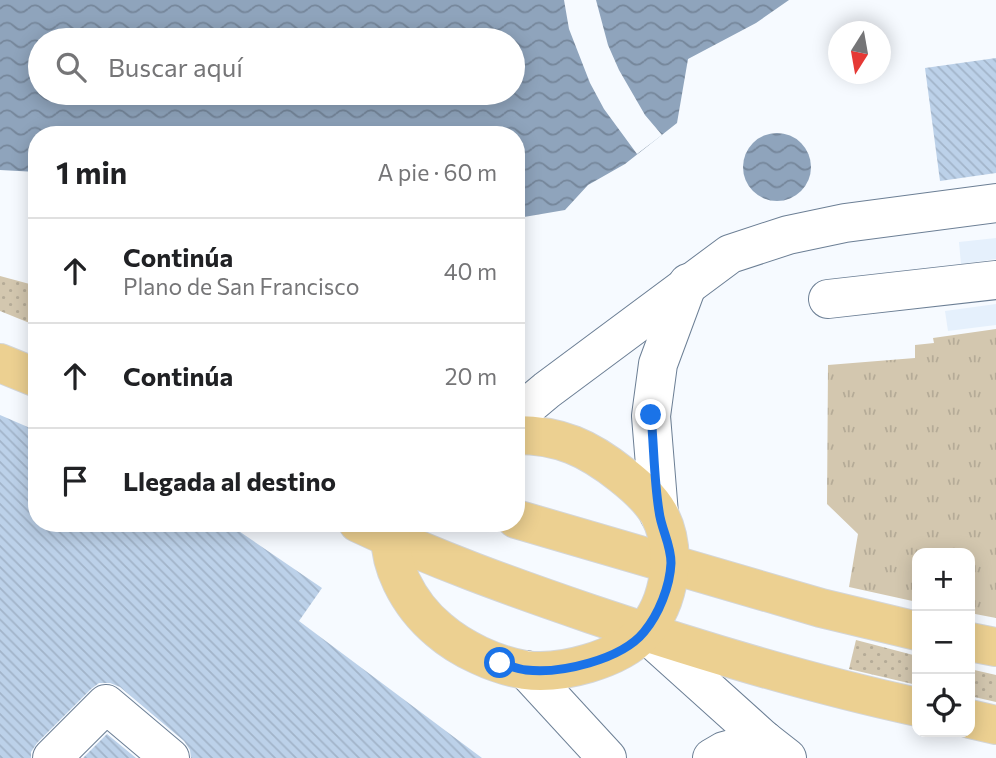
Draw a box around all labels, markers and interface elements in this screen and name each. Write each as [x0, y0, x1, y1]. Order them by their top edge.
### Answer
north arrow [828, 21, 891, 84]
search box [28, 28, 525, 105]
icon: search [52, 48, 90, 86]
text: Buscar aquí [108, 51, 243, 82]
text: 1 min [56, 153, 127, 190]
text: A pie · 60 m [377, 158, 497, 186]
text: Continúa [123, 241, 233, 272]
icon: ahead [56, 252, 94, 290]
text: 40 m [444, 257, 497, 285]
text: Plano de San Francisco [123, 272, 359, 300]
icon: ahead [56, 357, 94, 395]
text: Continúa [123, 360, 233, 391]
text: 20 m [445, 362, 497, 390]
route end [635, 399, 666, 430]
icon: arrive [56, 462, 94, 500]
text: Llegada al destino [123, 465, 336, 496]
map controls [912, 548, 975, 737]
button: + [912, 548, 975, 611]
button: − [912, 611, 975, 674]
route start [484, 647, 515, 678]
button: locate [912, 674, 975, 737]

